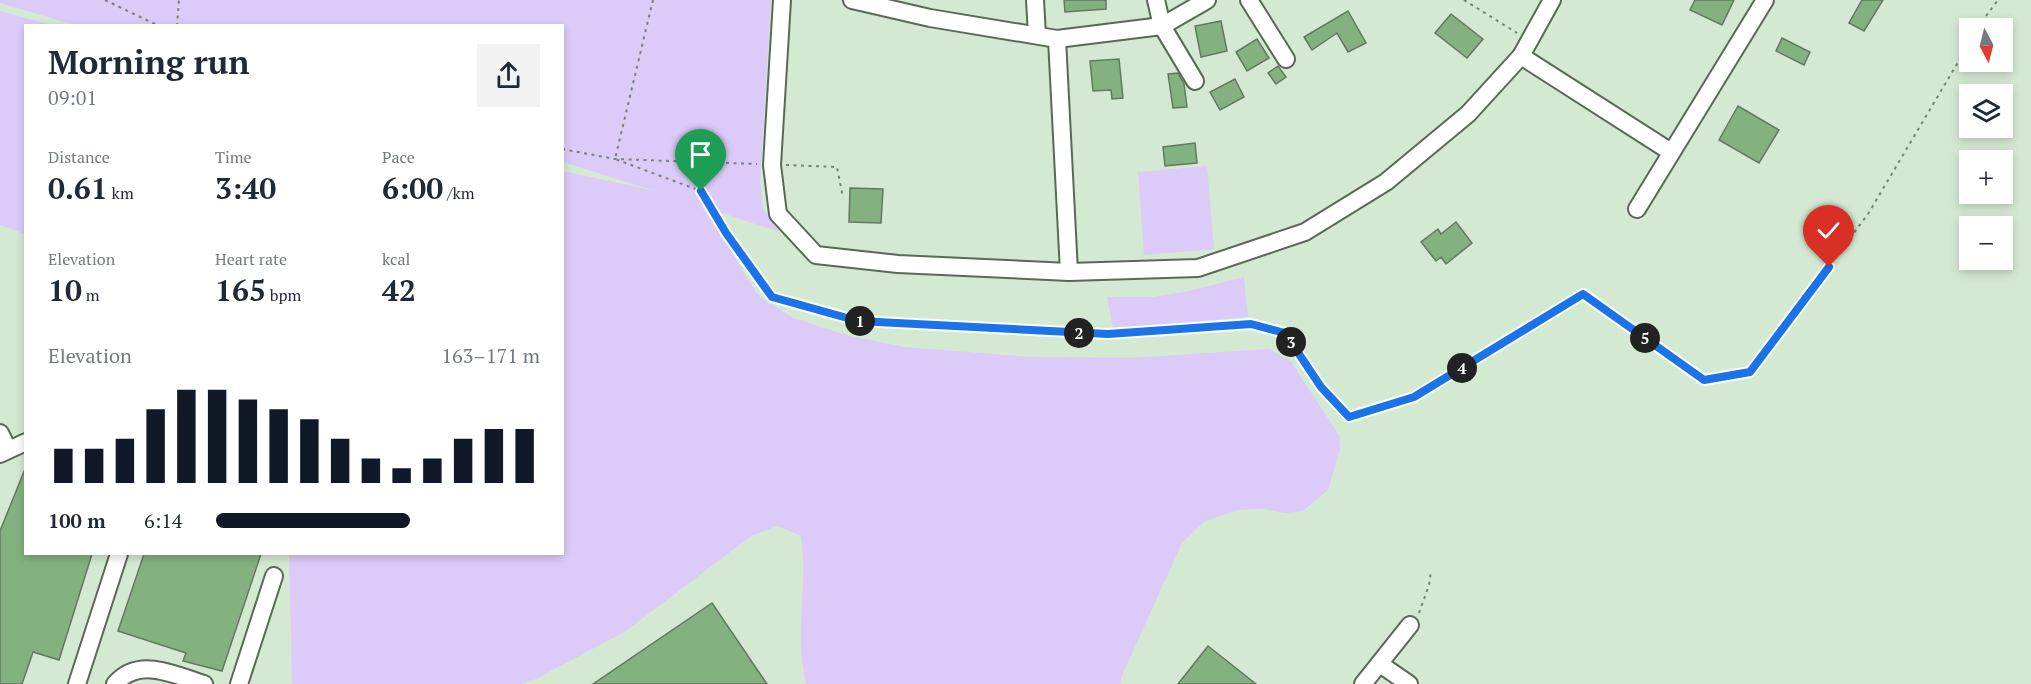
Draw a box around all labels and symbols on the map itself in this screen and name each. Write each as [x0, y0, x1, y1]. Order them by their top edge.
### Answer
north arrow [1959, 18, 2013, 72]
pin [675, 129, 726, 191]
pin [1803, 205, 1854, 267]
pin: 1 [845, 306, 875, 336]
pin: 2 [1064, 318, 1094, 348]
pin: 5 [1630, 323, 1660, 353]
pin: 3 [1276, 327, 1306, 357]
pin: 4 [1447, 353, 1477, 383]

